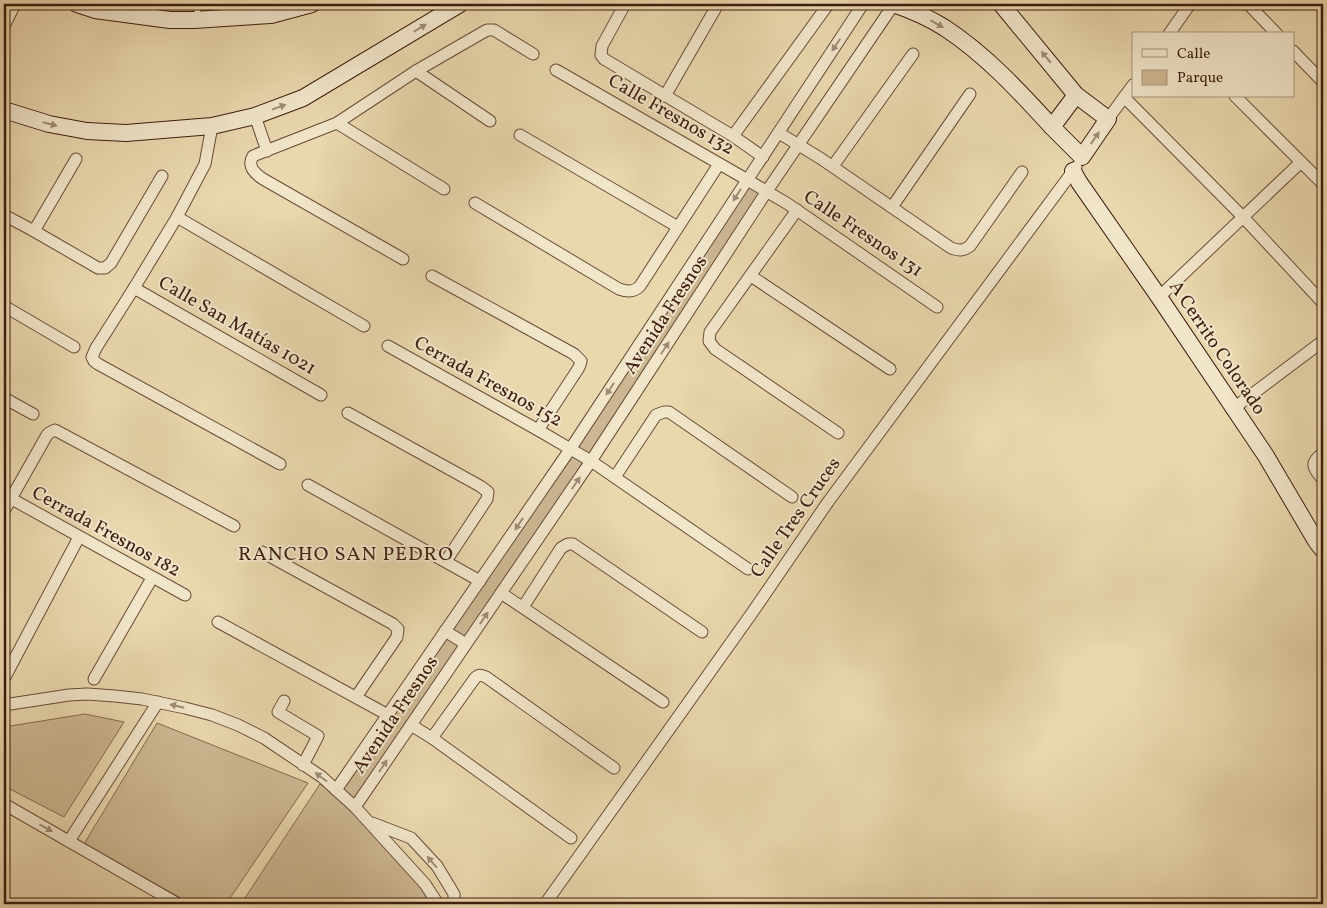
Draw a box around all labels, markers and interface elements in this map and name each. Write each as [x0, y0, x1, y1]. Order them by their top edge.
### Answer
one-way arrow [930, 20, 945, 28]
one-way arrow [414, 23, 427, 32]
legend [1132, 32, 1294, 98]
one-way arrow [831, 38, 841, 51]
text: Calle [1177, 44, 1210, 65]
one-way arrow [1040, 50, 1051, 63]
street label: Calle Fresnos 132 [603, 68, 739, 162]
text: Parque [1177, 68, 1223, 89]
one-way arrow [272, 103, 287, 111]
one-way arrow [43, 120, 58, 128]
one-way arrow [1090, 131, 1100, 145]
street label: Calle Fresnos 131 [798, 184, 928, 284]
one-way arrow [732, 188, 742, 202]
street label: Avenida Fresnos [618, 251, 714, 379]
street label: Calle San Matías 1021 [153, 270, 321, 382]
street label: A Cerrito Colorado [1162, 276, 1272, 420]
street label: Cerrada Fresnos 152 [409, 330, 567, 434]
one-way arrow [660, 341, 670, 354]
one-way arrow [605, 383, 614, 396]
street label: Calle Tres Cruces [745, 453, 847, 583]
one-way arrow [571, 477, 581, 490]
street label: Cerrada Fresnos 182 [27, 480, 185, 584]
one-way arrow [514, 517, 524, 531]
district label: RANCHO SAN PEDRO [238, 541, 454, 569]
one-way arrow [479, 611, 489, 624]
street label: Avenida Fresnos [347, 651, 445, 779]
one-way arrow [168, 702, 184, 710]
one-way arrow [378, 760, 388, 773]
one-way arrow [315, 772, 328, 783]
one-way arrow [40, 824, 53, 833]
one-way arrow [427, 856, 438, 869]

